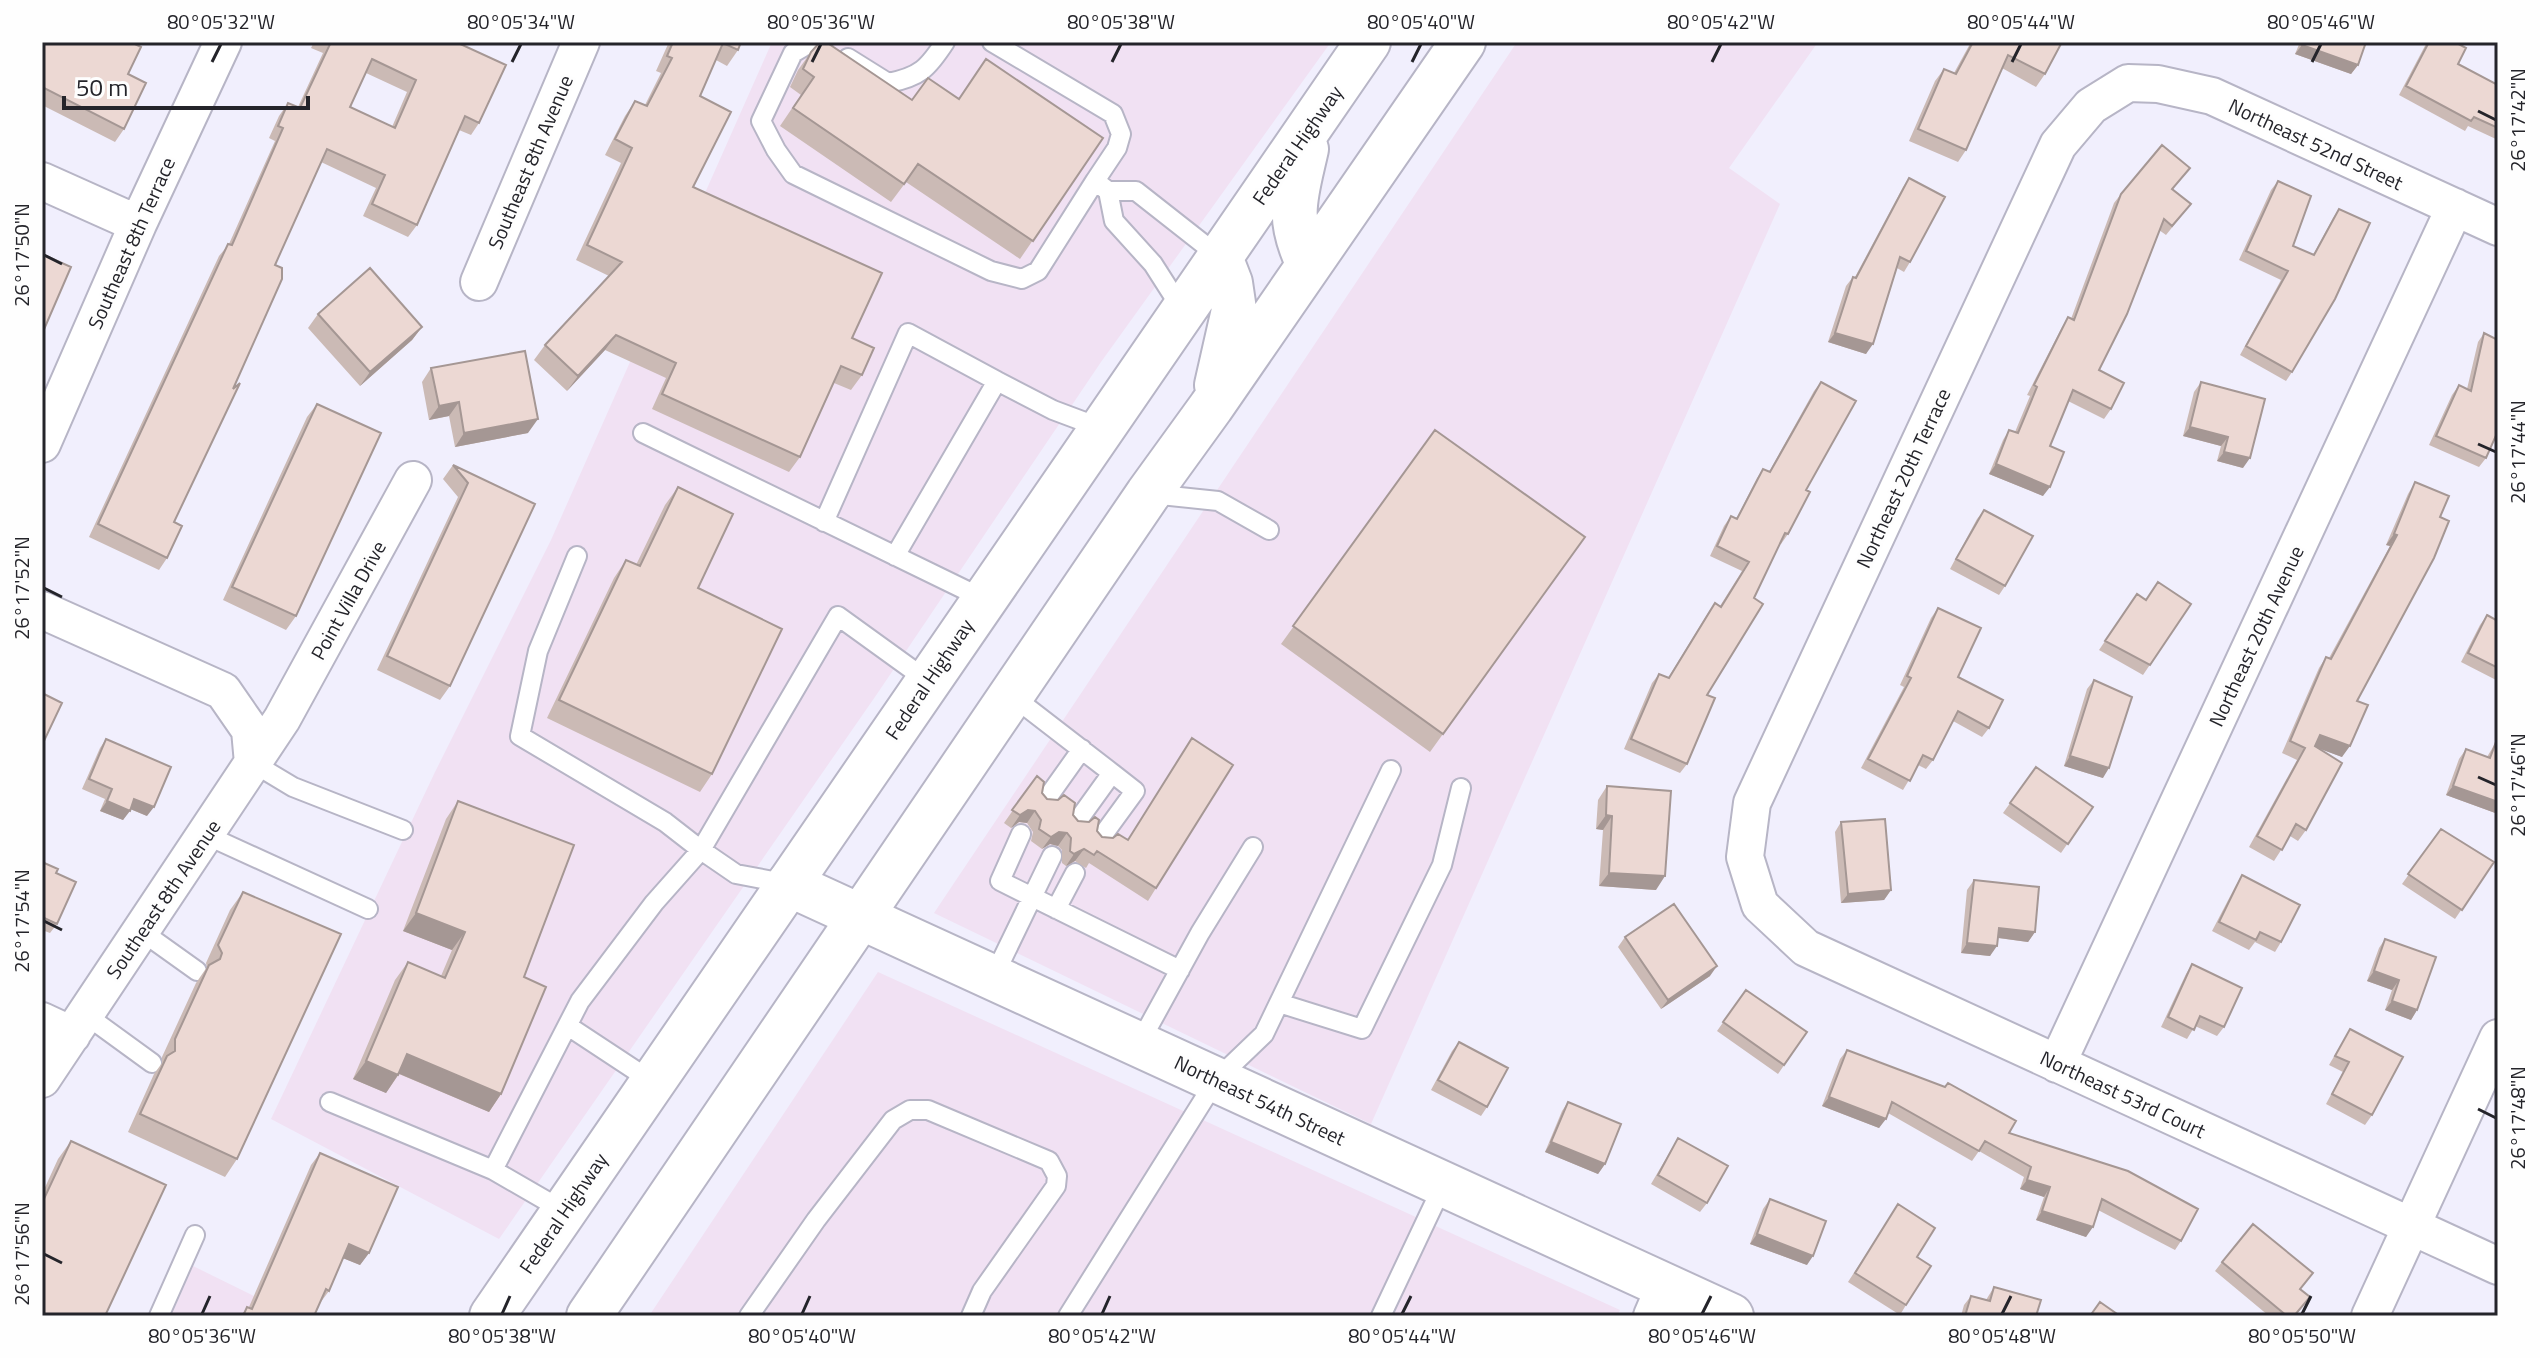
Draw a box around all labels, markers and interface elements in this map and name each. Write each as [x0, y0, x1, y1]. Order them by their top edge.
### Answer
text: 80°05'32"W [167, 6, 275, 37]
text: 80°05'34"W [467, 6, 575, 37]
text: 80°05'36"W [767, 6, 875, 37]
text: 80°05'38"W [1067, 6, 1175, 37]
text: 80°05'40"W [1367, 6, 1475, 37]
text: 80°05'42"W [1667, 6, 1775, 37]
text: 80°05'44"W [1967, 6, 2075, 37]
text: 80°05'46"W [2267, 6, 2375, 37]
scale bar [64, 60, 308, 110]
text: 26°17'42"N [2502, 68, 2533, 172]
text: 50 m [76, 69, 128, 105]
street label: Southeast 8th Avenue [479, 70, 581, 254]
street label: Federal Highway [1244, 78, 1350, 211]
street label: Northeast 52nd Street [2224, 90, 2408, 198]
street label: Southeast 8th Terrace [79, 152, 183, 334]
text: 26°17'50"N [6, 203, 37, 307]
street label: Northeast 20th Terrace [1848, 383, 1958, 573]
text: 26°17'44"N [2502, 400, 2533, 504]
street label: Point Villa Drive [302, 535, 394, 665]
text: 26°17'52"N [6, 536, 37, 640]
street label: Northeast 20th Avenue [2200, 540, 2312, 732]
street label: Federal Highway [877, 612, 981, 746]
text: 26°17'46"N [2502, 733, 2533, 837]
street label: Southeast 8th Avenue [98, 813, 228, 985]
text: 26°17'54"N [6, 869, 37, 973]
street label: Northeast 53rd Court [2035, 1042, 2211, 1146]
street label: Northeast 54th Street [1169, 1047, 1351, 1153]
text: 26°17'48"N [2502, 1066, 2533, 1170]
street label: Federal Highway [511, 1146, 615, 1280]
text: 26°17'56"N [6, 1202, 37, 1306]
text: 80°05'36"W [148, 1320, 256, 1351]
text: 80°05'38"W [448, 1320, 556, 1351]
text: 80°05'40"W [748, 1320, 856, 1351]
text: 80°05'42"W [1048, 1320, 1156, 1351]
text: 80°05'44"W [1348, 1320, 1456, 1351]
text: 80°05'46"W [1648, 1320, 1756, 1351]
text: 80°05'48"W [1948, 1320, 2056, 1351]
text: 80°05'50"W [2248, 1320, 2356, 1351]

